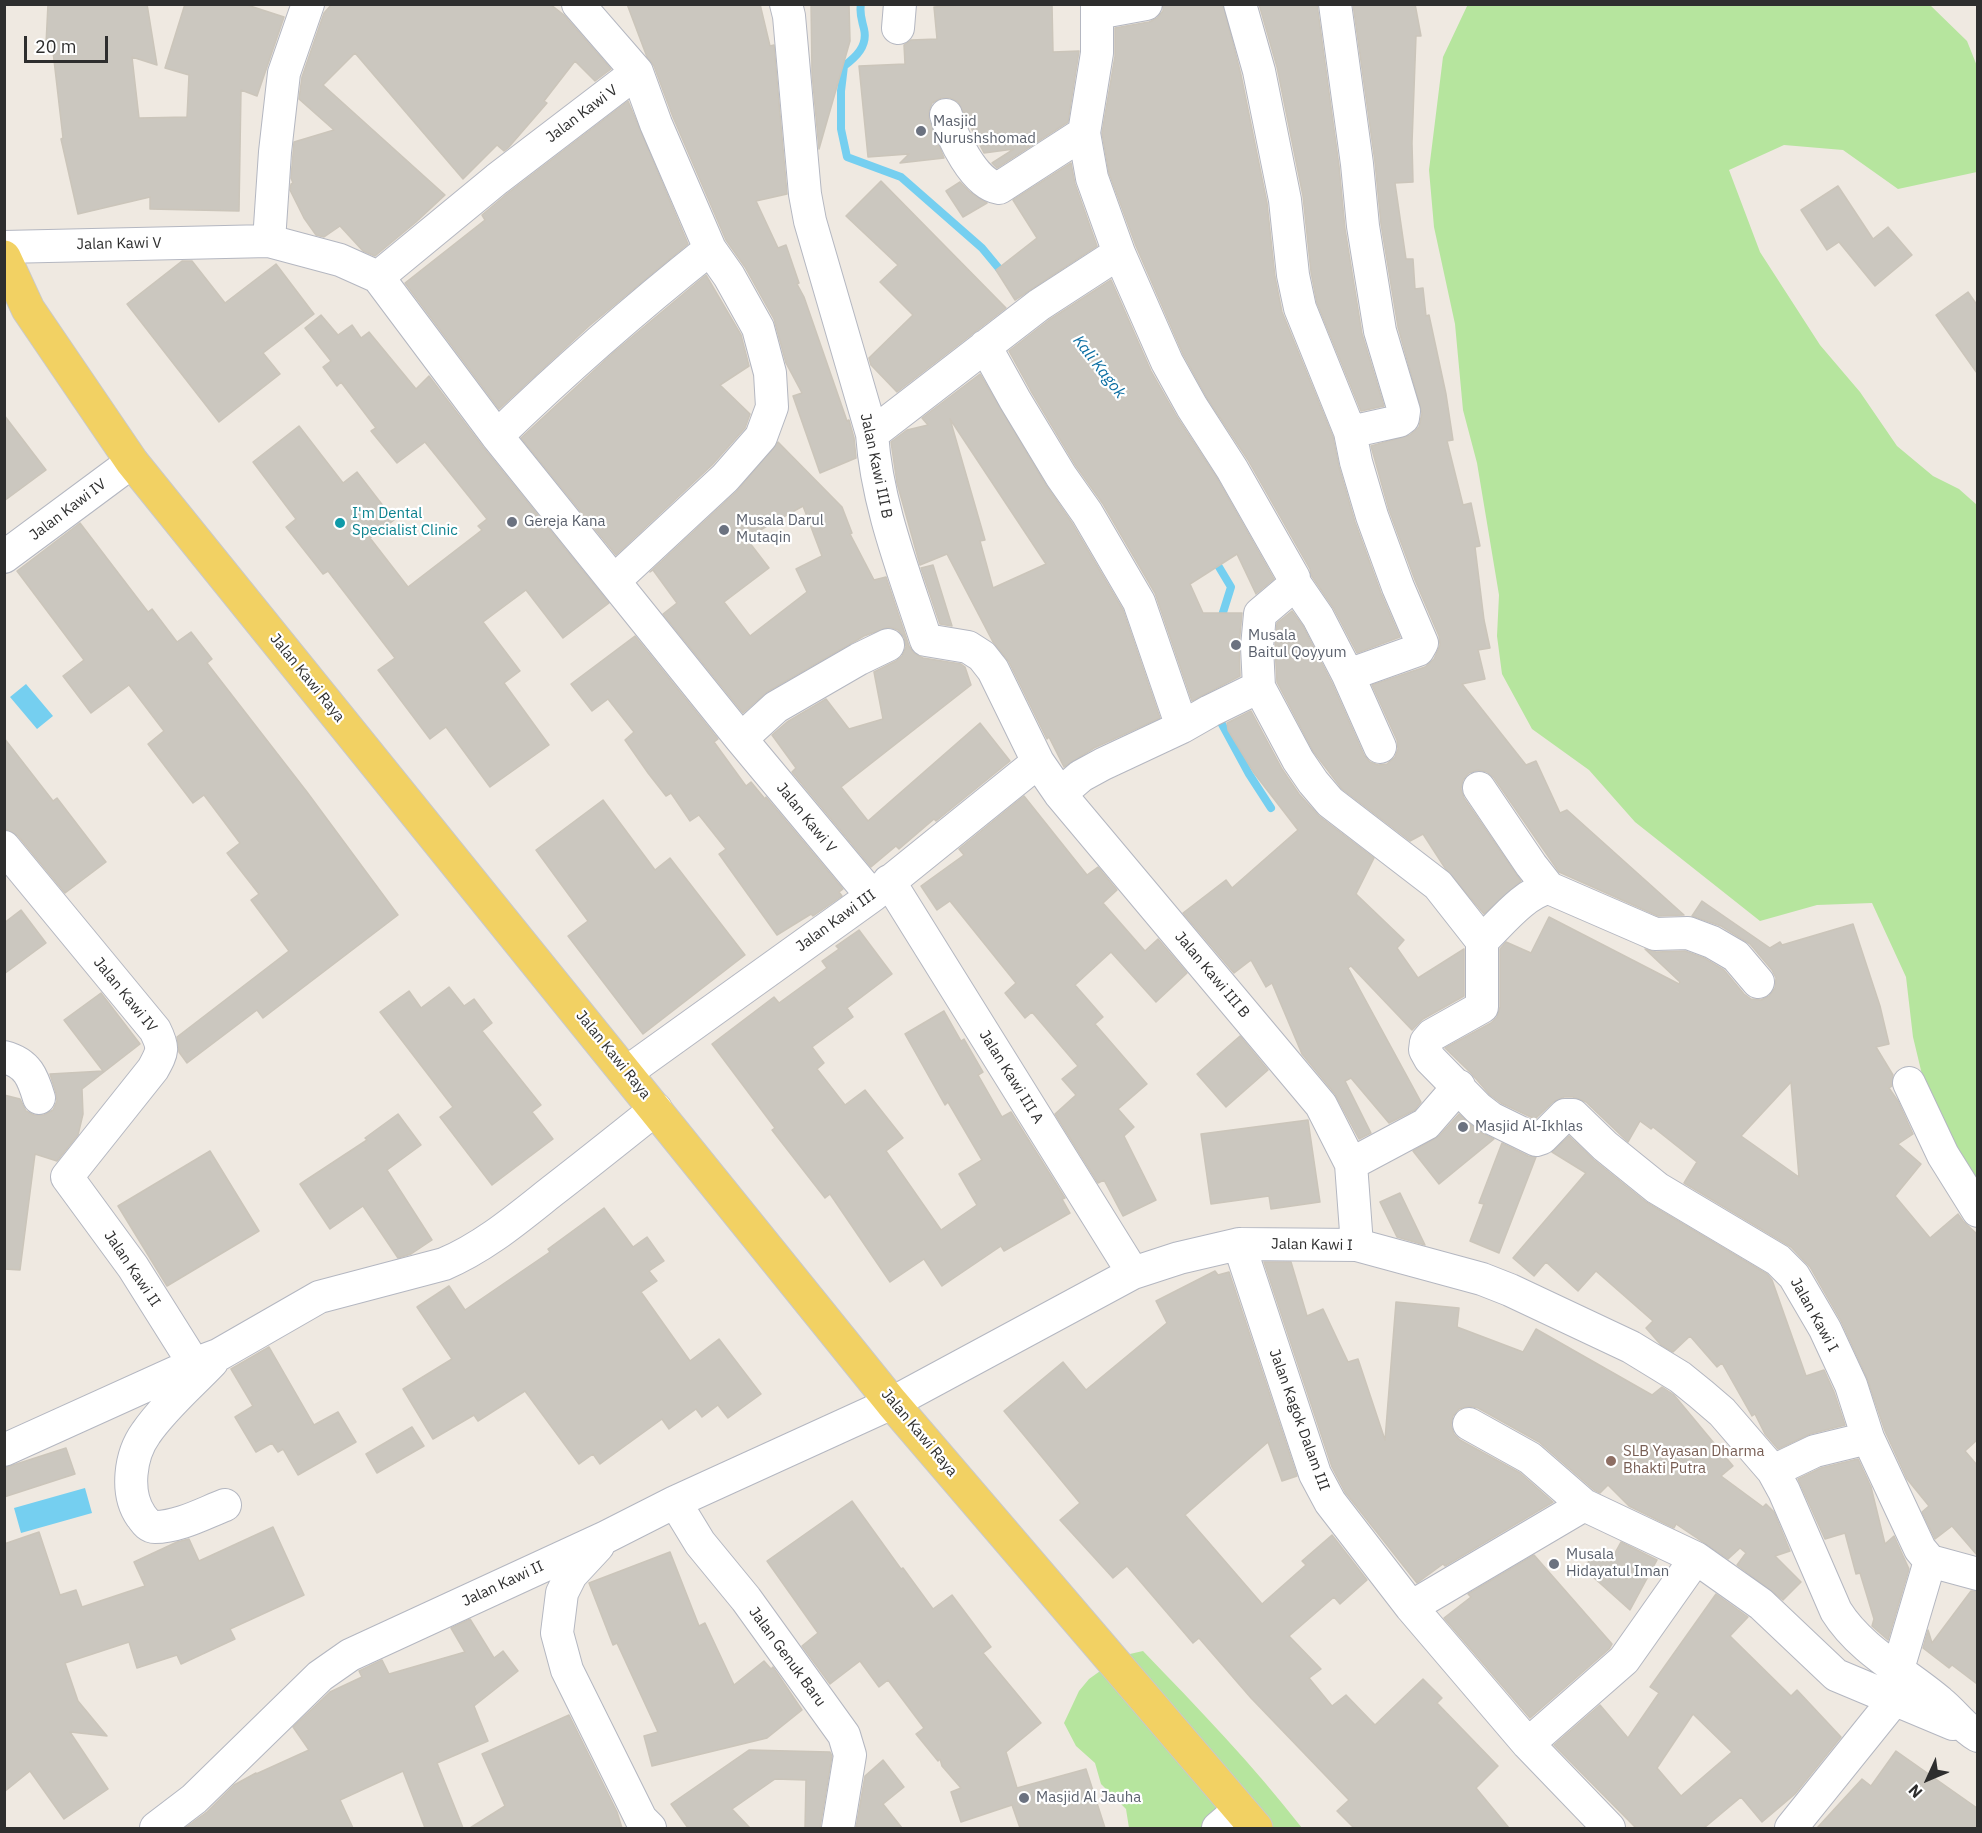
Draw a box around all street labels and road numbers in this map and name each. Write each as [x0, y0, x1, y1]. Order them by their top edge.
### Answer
street label: Jalan Kawi V [543, 81, 621, 147]
street label: Jalan Kawi V [76, 234, 162, 254]
street label: Jalan Kawi III B [856, 412, 896, 520]
street label: Jalan Kawi IV [26, 475, 110, 545]
street label: Jalan Kawi Raya [266, 630, 348, 726]
street label: Jalan Kawi V [772, 779, 840, 857]
street label: Jalan Kawi III [793, 886, 879, 956]
street label: Jalan Kawi III B [1171, 928, 1253, 1022]
street label: Jalan Kawi IV [89, 954, 161, 1036]
street label: Jalan Kawi Raya [572, 1007, 654, 1103]
street label: Jalan Kawi III A [975, 1027, 1047, 1127]
street label: Jalan Kawi II [100, 1228, 164, 1310]
street label: Jalan Kawi I [1271, 1235, 1353, 1255]
street label: Jalan Kawi I [1786, 1275, 1842, 1355]
street label: Jalan Kagok Dalam III [1265, 1347, 1333, 1493]
street label: Jalan Kawi Raya [877, 1386, 961, 1480]
street label: Jalan Kawi II [459, 1557, 547, 1611]
street label: Jalan Genuk Baru [745, 1604, 829, 1710]

